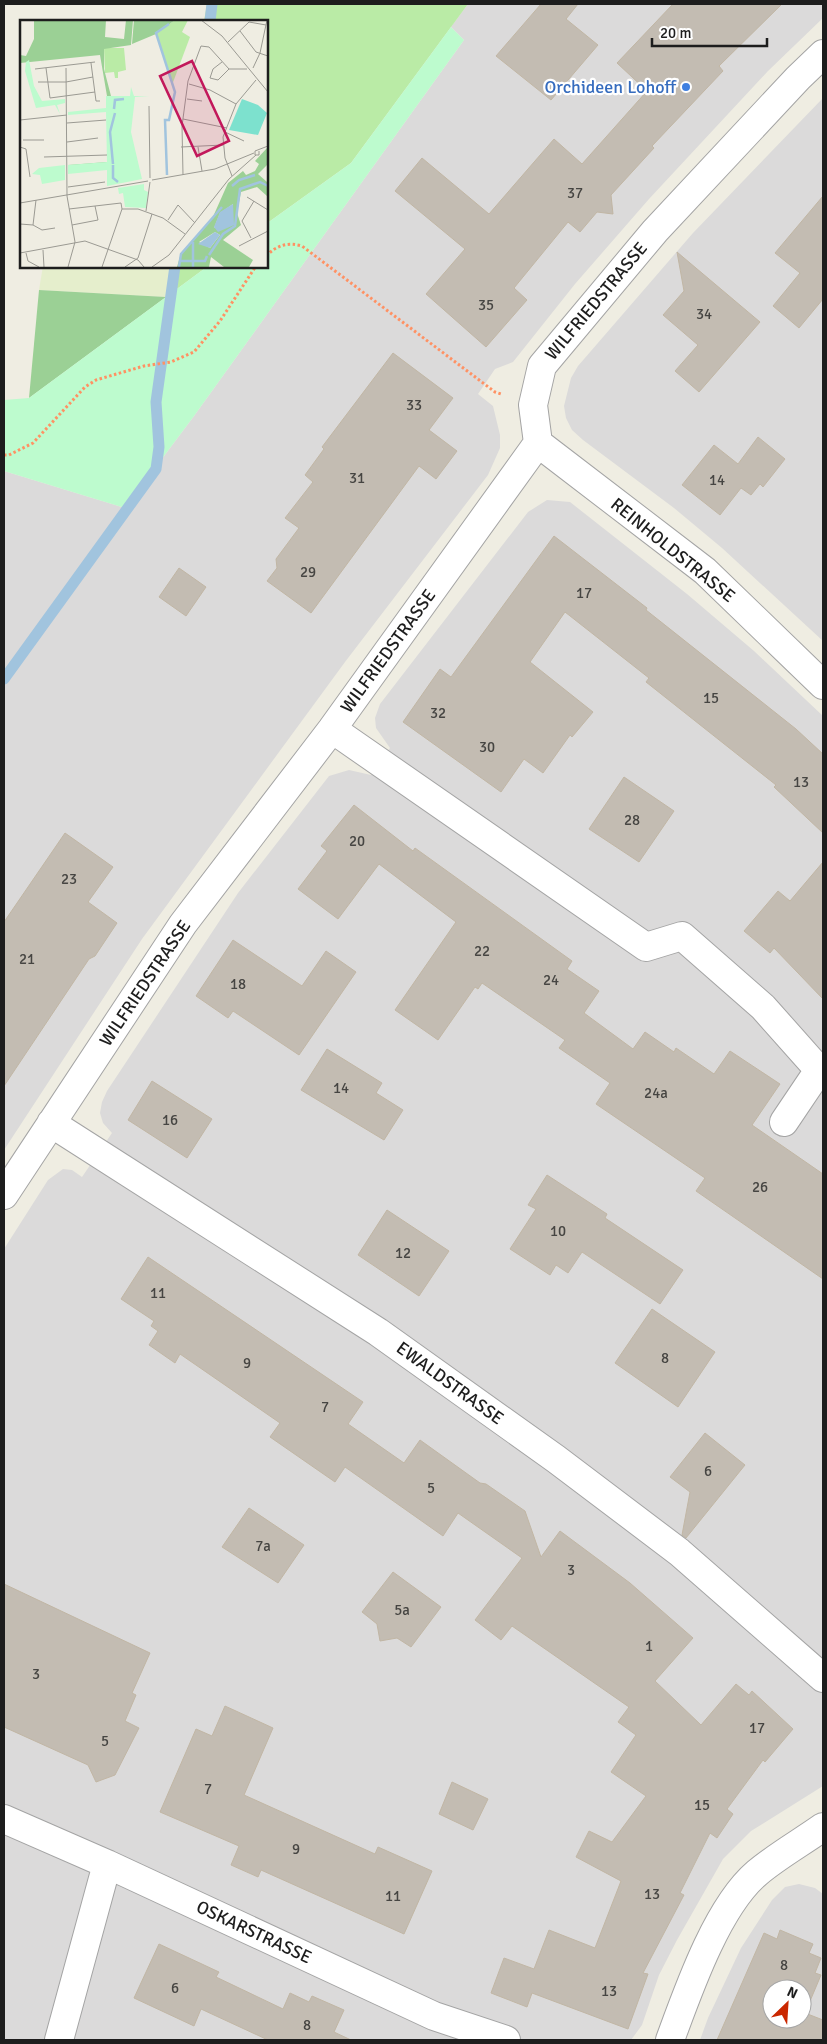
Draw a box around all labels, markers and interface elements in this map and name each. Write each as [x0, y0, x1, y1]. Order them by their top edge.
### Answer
scale bar [652, 15, 767, 47]
inset map [20, 20, 268, 268]
text: 20 m [660, 24, 691, 42]
place label: Orchideen Lohoff [545, 76, 677, 98]
marker: Orchideen Lohoff [680, 81, 692, 93]
house number: 37 [567, 184, 583, 202]
street label: WILFRIEDSTRASSE [540, 237, 652, 365]
house number: 35 [478, 296, 494, 314]
house number: 34 [696, 305, 712, 323]
house number: 33 [406, 396, 422, 414]
house number: 31 [349, 469, 365, 487]
house number: 14 [709, 471, 725, 489]
street label: REINHOLDSTRASSE [606, 493, 740, 607]
house number: 29 [300, 563, 316, 581]
house number: 17 [576, 584, 592, 602]
street label: WILFRIEDSTRASSE [336, 585, 440, 717]
house number: 15 [703, 689, 719, 707]
house number: 32 [430, 704, 446, 722]
house number: 30 [479, 738, 495, 756]
house number: 13 [793, 773, 809, 791]
house number: 28 [624, 811, 640, 829]
house number: 20 [349, 832, 365, 850]
house number: 23 [61, 870, 77, 888]
street label: WILFRIEDSTRASSE [95, 916, 195, 1050]
house number: 22 [474, 942, 490, 960]
house number: 21 [19, 950, 35, 968]
house number: 24 [543, 971, 559, 989]
house number: 18 [230, 975, 246, 993]
house number: 14 [333, 1079, 349, 1097]
house number: 24a [644, 1084, 668, 1102]
house number: 16 [162, 1111, 178, 1129]
house number: 26 [752, 1178, 768, 1196]
house number: 10 [550, 1222, 566, 1240]
house number: 12 [395, 1244, 411, 1262]
house number: 11 [150, 1284, 166, 1302]
street label: EWALDSTRASSE [392, 1337, 508, 1429]
house number: 8 [661, 1349, 669, 1367]
house number: 9 [243, 1354, 251, 1372]
house number: 7 [321, 1398, 329, 1416]
house number: 6 [704, 1462, 712, 1480]
house number: 5 [427, 1479, 435, 1497]
house number: 7a [255, 1537, 271, 1555]
house number: 3 [567, 1561, 575, 1579]
house number: 5a [394, 1601, 410, 1619]
house number: 1 [645, 1637, 653, 1655]
house number: 3 [32, 1665, 40, 1683]
house number: 17 [749, 1719, 765, 1737]
house number: 5 [101, 1732, 109, 1750]
house number: 7 [204, 1780, 212, 1798]
house number: 15 [694, 1796, 710, 1814]
house number: 9 [292, 1840, 300, 1858]
house number: 13 [644, 1885, 660, 1903]
house number: 11 [385, 1887, 401, 1905]
street label: OSKARSTRASSE [193, 1896, 315, 1968]
house number: 8 [780, 1956, 788, 1974]
house number: 6 [171, 1979, 179, 1997]
north arrow [762, 1979, 812, 2029]
house number: 13 [601, 1982, 617, 2000]
text: N [784, 1983, 800, 2002]
house number: 8 [303, 2016, 311, 2034]

